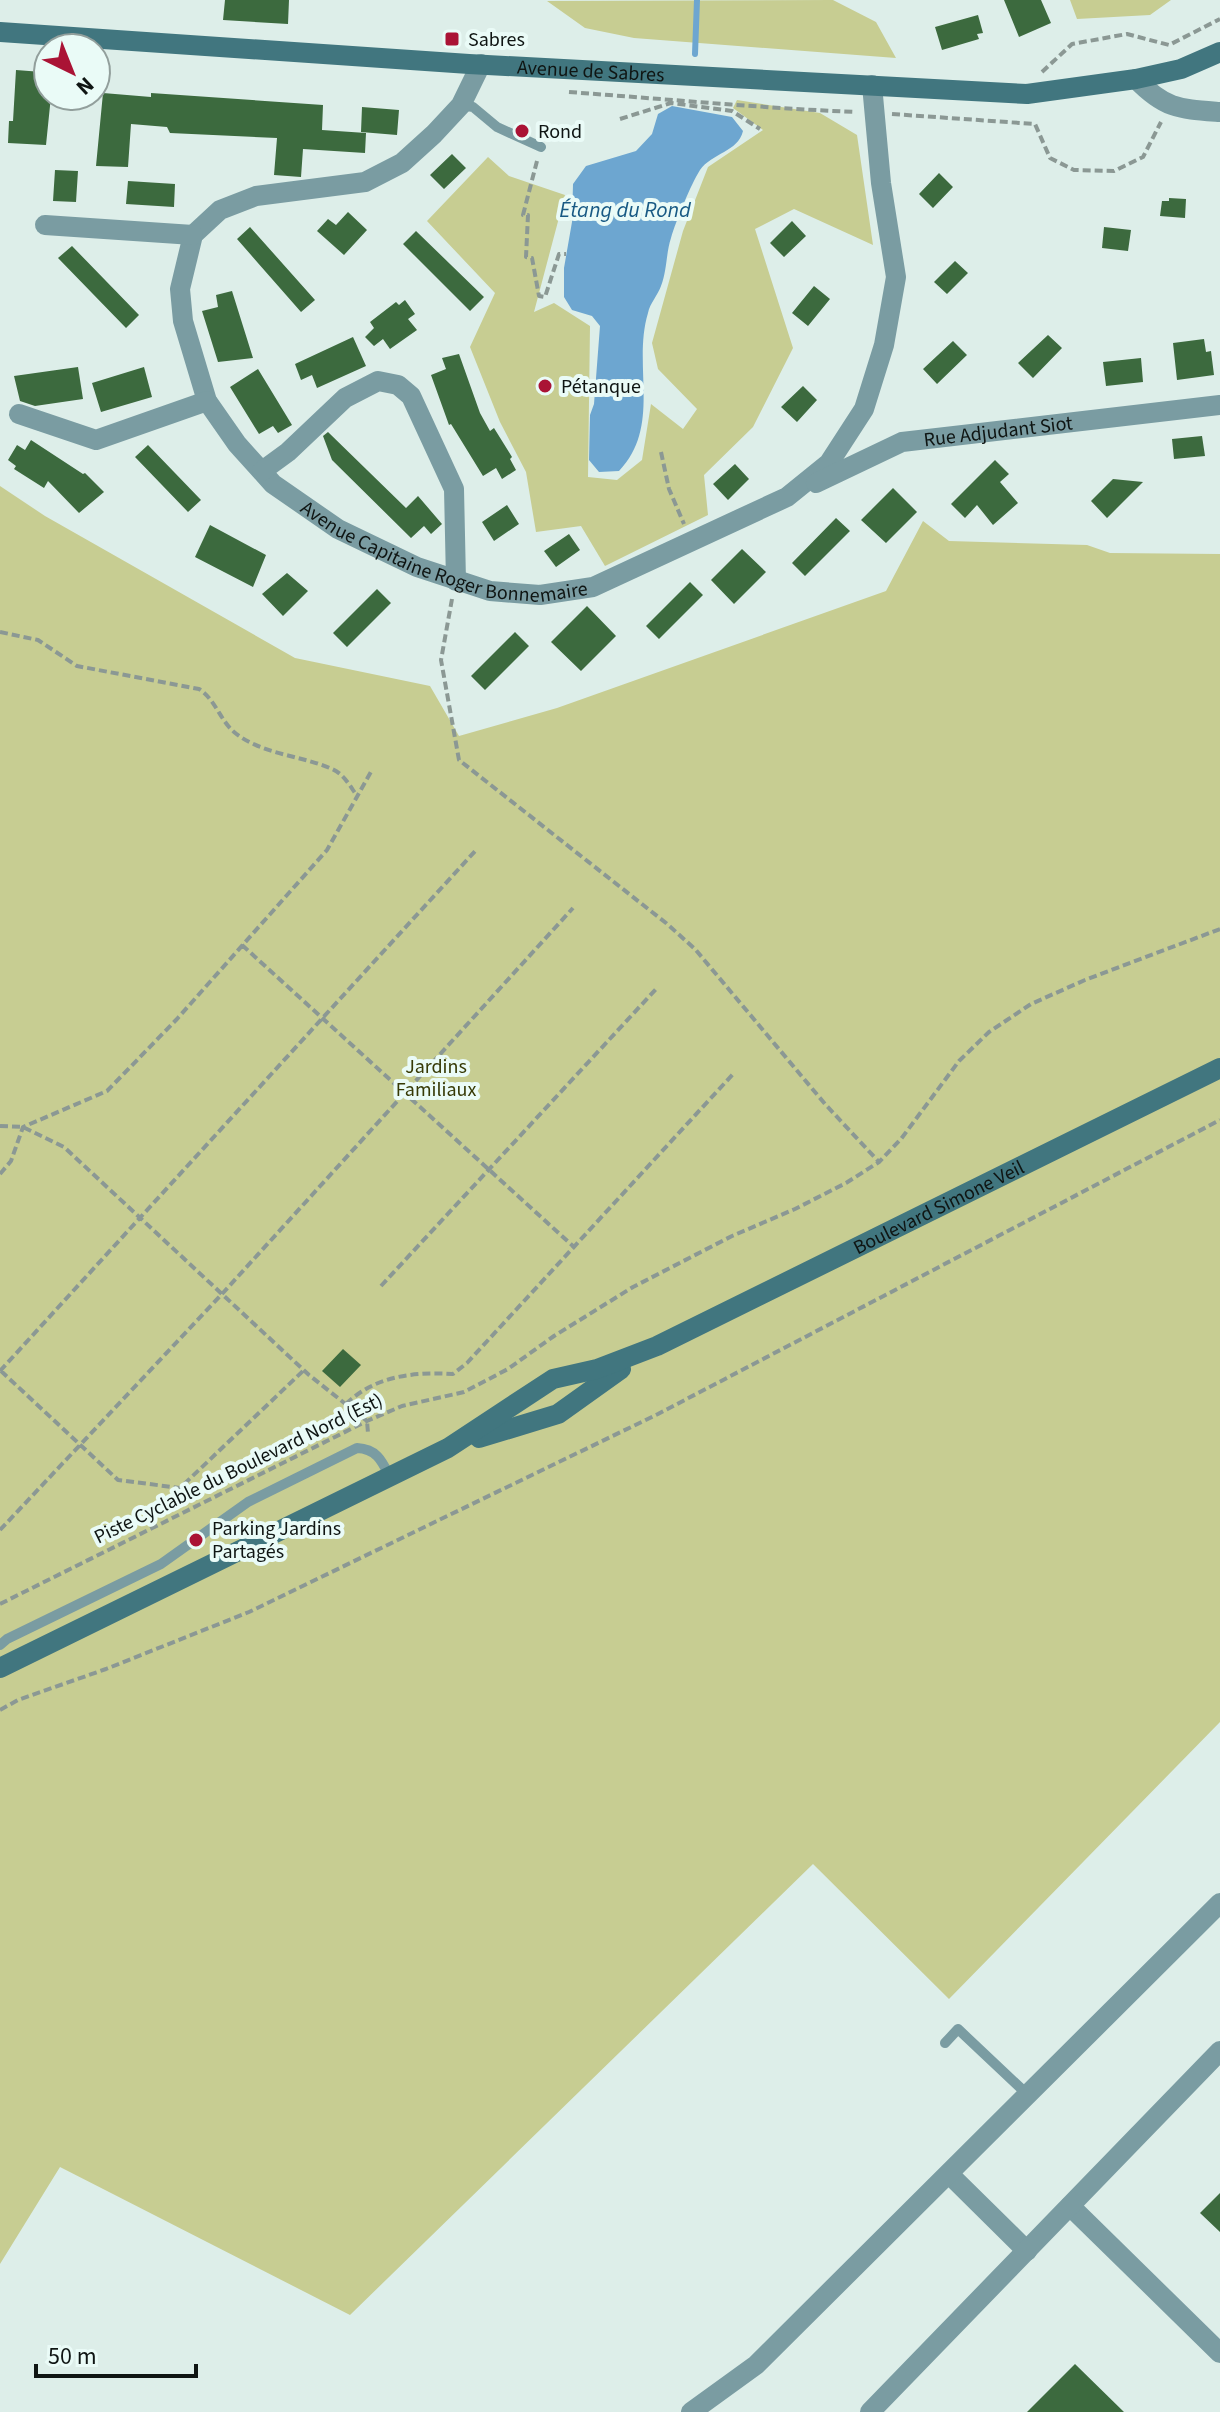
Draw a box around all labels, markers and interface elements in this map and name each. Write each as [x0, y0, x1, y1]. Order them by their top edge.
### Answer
place label: Sabres [468, 26, 525, 54]
marker: Sabres [443, 30, 461, 48]
north arrow [32, 32, 112, 112]
street label: Avenue de Sabres [516, 54, 665, 89]
text: N [69, 69, 101, 103]
place label: Rond [538, 118, 582, 146]
marker: Rond [513, 122, 531, 140]
water label: Étang du Rond [559, 194, 692, 226]
place label: Pétanque [561, 373, 641, 401]
marker: Pétanque [536, 377, 554, 395]
street label: Rue Adjudant Siot [922, 409, 1074, 454]
street label: Avenue Capitaine Roger Bonnemaire [295, 494, 590, 610]
park label: Jardins Familiaux [396, 1053, 476, 1104]
street label: Boulevard Simone Veil [849, 1154, 1029, 1262]
street label: Piste Cyclable du Boulevard Nord (Est) [89, 1387, 387, 1551]
place label: Parking Jardins Partagés [212, 1515, 341, 1566]
marker: Parking Jardins Partagés [187, 1531, 205, 1549]
scale bar [36, 2328, 196, 2378]
text: 50 m [48, 2339, 97, 2374]

